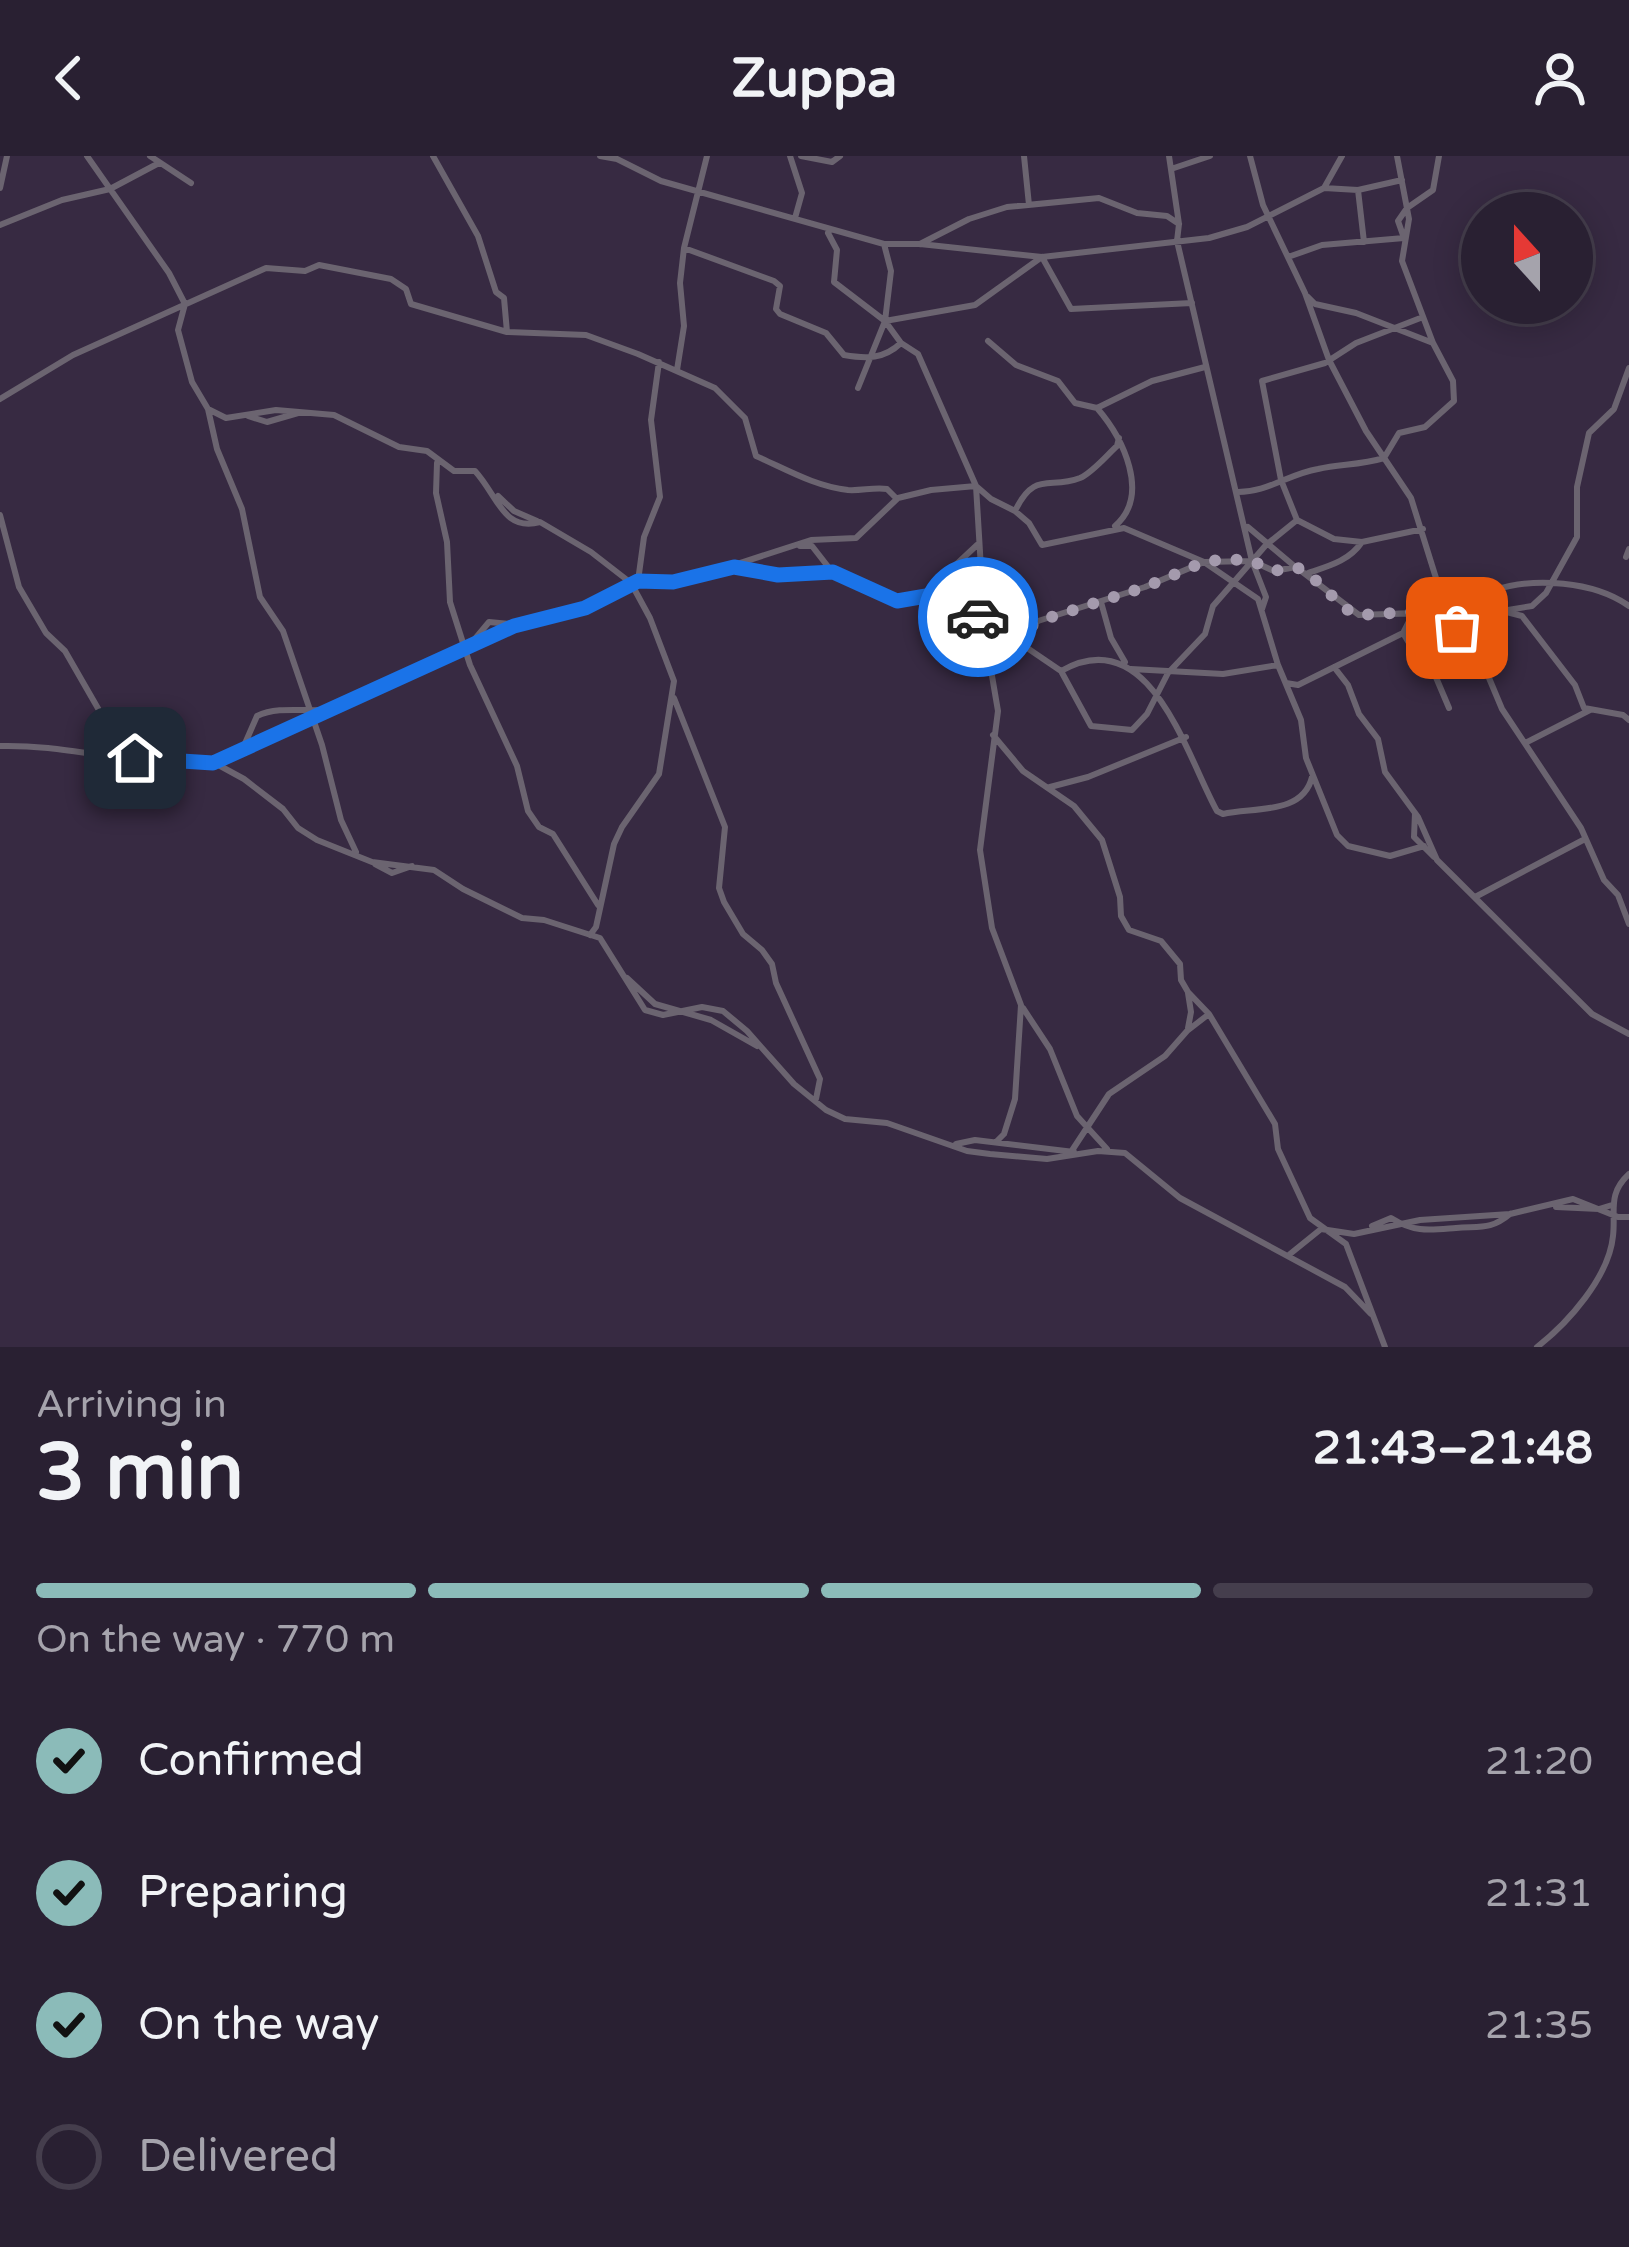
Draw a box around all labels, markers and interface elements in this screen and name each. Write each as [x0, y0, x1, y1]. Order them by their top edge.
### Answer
icon: back [36, 45, 102, 111]
icon: person [1527, 45, 1593, 111]
text: Zuppa [732, 46, 897, 111]
north arrow [1461, 192, 1593, 324]
map controls [1461, 192, 1593, 324]
courier [918, 557, 1038, 677]
pin [1406, 577, 1508, 679]
icon: car [945, 584, 1011, 650]
icon: bag [1424, 595, 1490, 661]
pin [84, 707, 186, 809]
icon: home [102, 725, 168, 791]
text: Arriving in [36, 1381, 227, 1428]
text: 21:43–21:48 [1313, 1422, 1593, 1476]
text: 3 min [36, 1426, 244, 1520]
text: On the way · 770 m [36, 1616, 395, 1663]
icon: check [36, 1728, 102, 1794]
text: Confirmed [138, 1734, 364, 1788]
text: 21:20 [1485, 1738, 1593, 1785]
icon: check [36, 1860, 102, 1926]
text: Preparing [138, 1866, 348, 1920]
text: 21:31 [1485, 1870, 1593, 1917]
icon: check [36, 1992, 102, 2058]
text: On the way [138, 1998, 379, 2052]
text: 21:35 [1485, 2002, 1593, 2049]
text: Delivered [138, 2130, 338, 2184]

